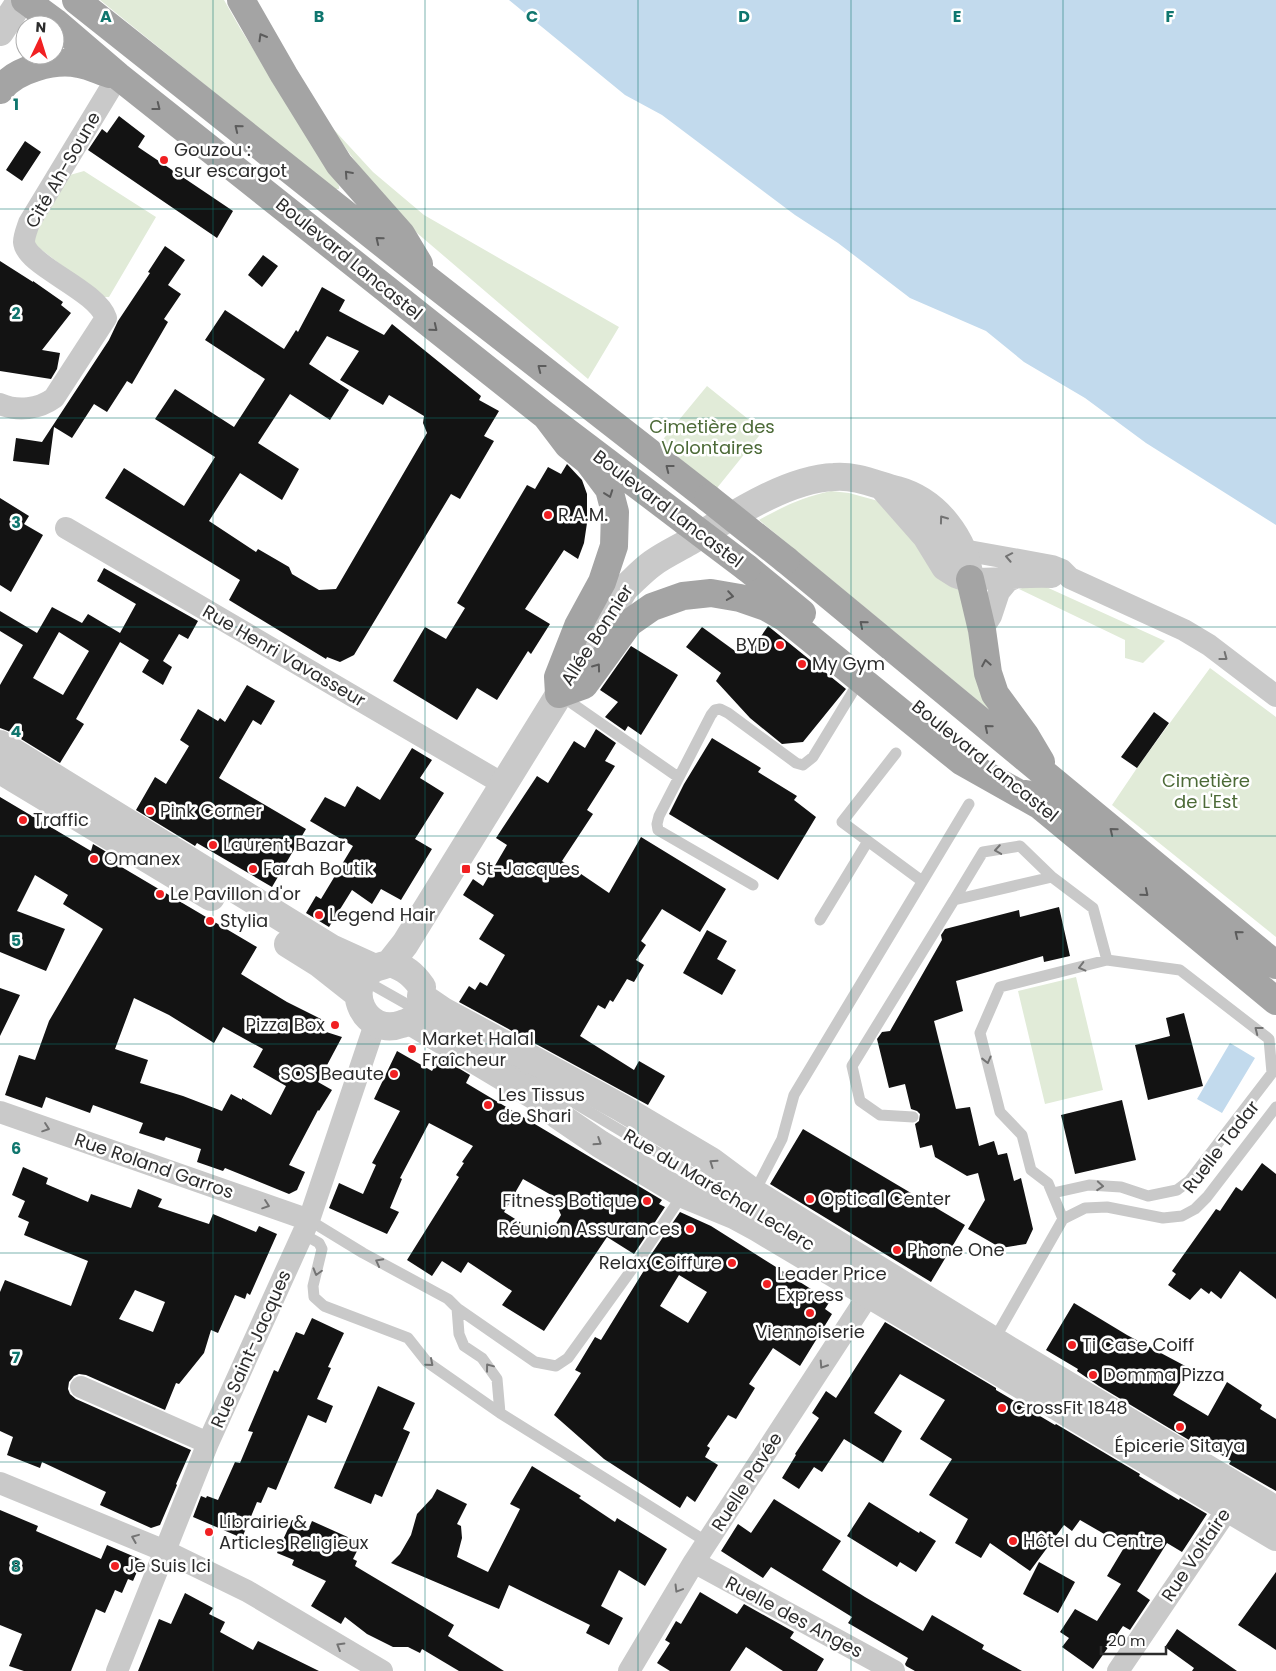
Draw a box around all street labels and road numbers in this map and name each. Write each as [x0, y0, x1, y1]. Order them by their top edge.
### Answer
street label: Cité Ah-Soune [19, 107, 106, 233]
street label: Boulevard Lancastel [271, 192, 428, 326]
street label: Boulevard Lancastel [588, 444, 748, 573]
street label: Allée Bonnier [555, 579, 639, 690]
street label: Rue Henri Vavasseur [198, 599, 371, 713]
street label: Boulevard Lancastel [907, 694, 1064, 828]
street label: Ruelle Tadar [1176, 1095, 1265, 1198]
street label: Rue du Maréchal Leclerc [619, 1122, 820, 1257]
street label: Rue Roland Garros [71, 1127, 237, 1204]
street label: Rue Saint-Jacques [204, 1266, 297, 1432]
street label: Ruelle Pavée [705, 1427, 788, 1536]
street label: Rue Voltaire [1155, 1503, 1236, 1606]
street label: Ruelle des Anges [721, 1570, 867, 1663]

